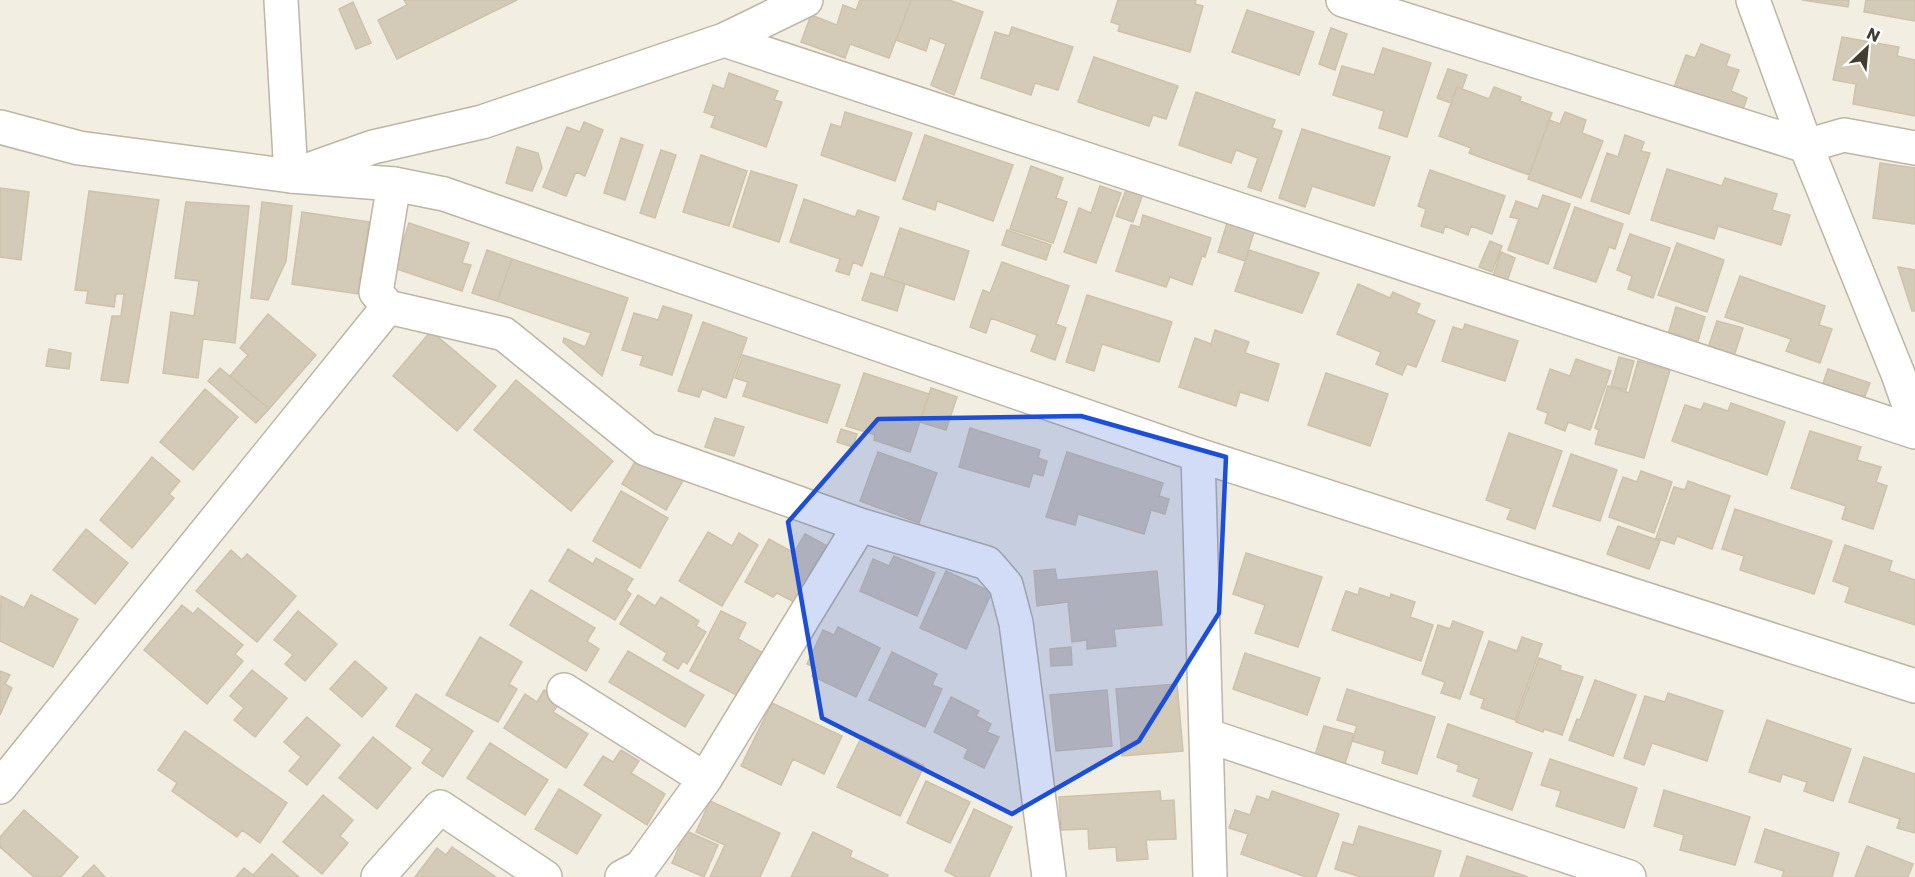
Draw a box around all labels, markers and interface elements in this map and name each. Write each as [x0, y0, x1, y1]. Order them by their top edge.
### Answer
north arrow [1837, 18, 1897, 78]
text: N [1863, 22, 1884, 48]

